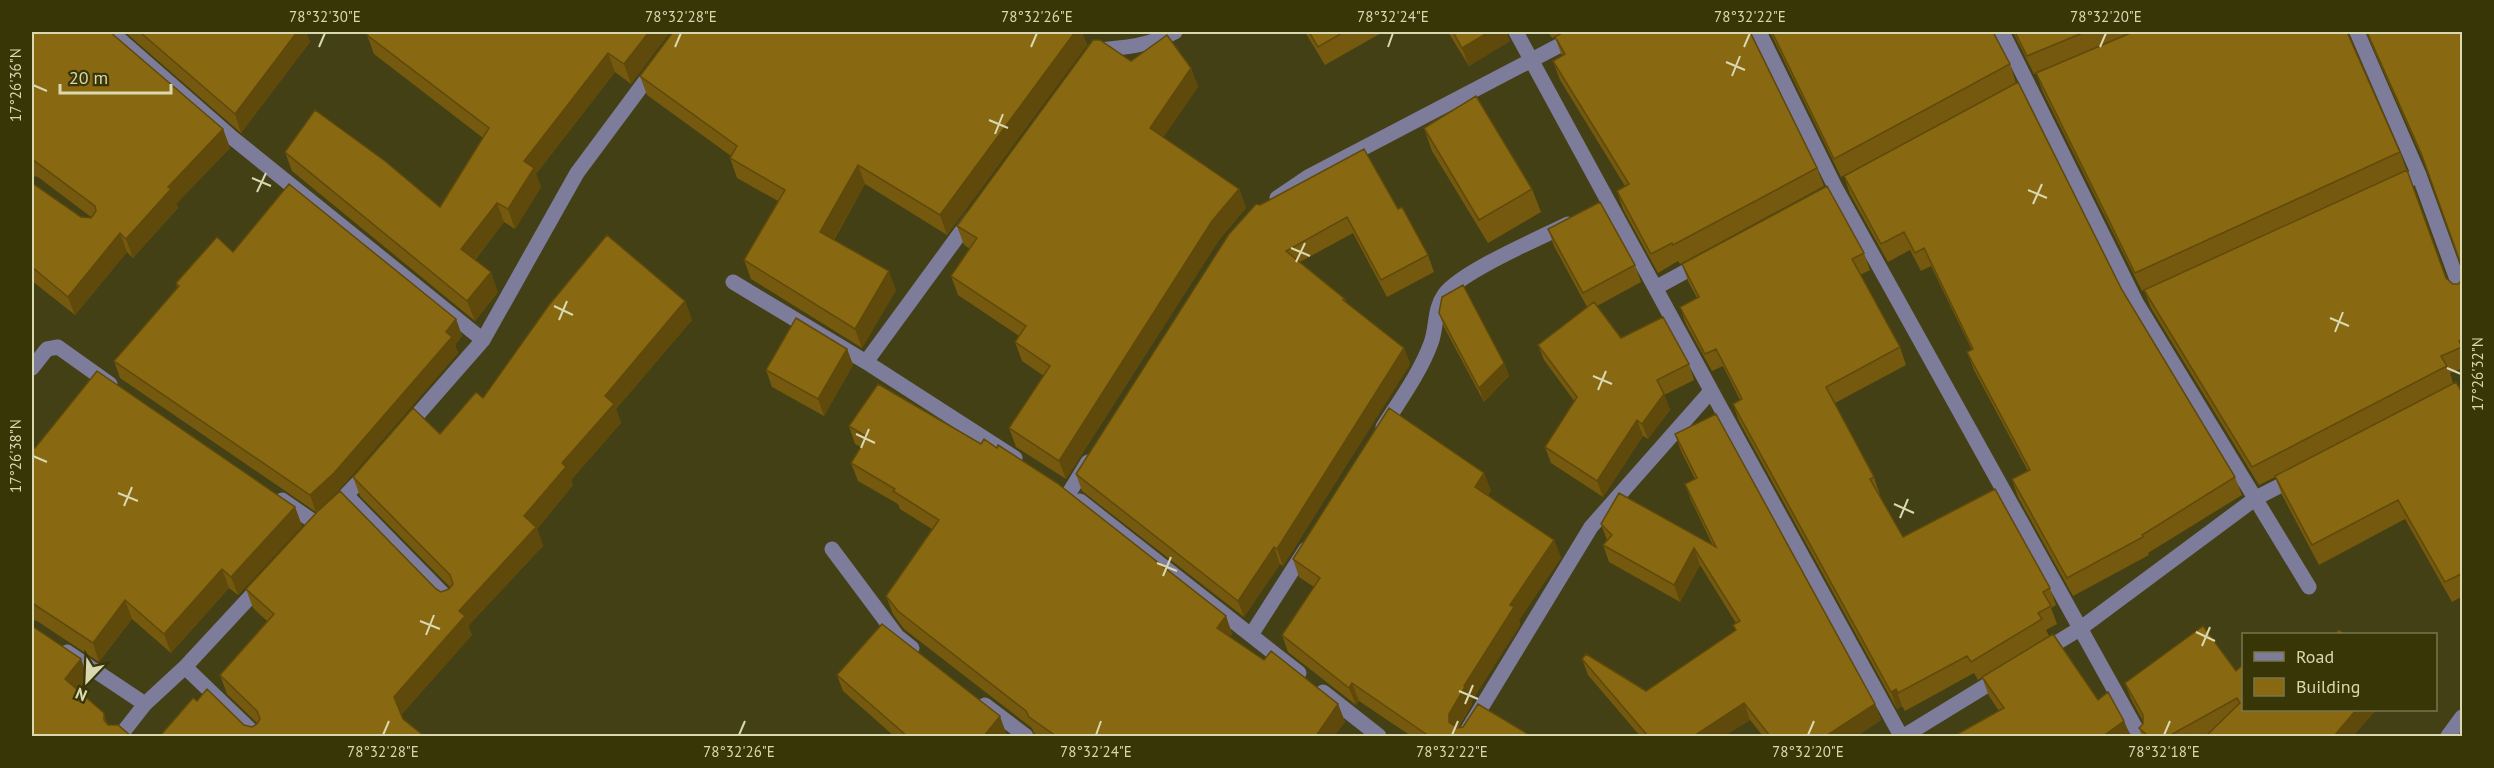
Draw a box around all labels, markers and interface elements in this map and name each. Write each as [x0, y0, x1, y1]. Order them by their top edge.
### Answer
text: 78°32'30"E [289, 7, 361, 26]
text: 78°32'28"E [645, 7, 717, 26]
text: 78°32'26"E [1001, 7, 1073, 26]
text: 78°32'24"E [1357, 7, 1429, 26]
text: 78°32'22"E [1714, 7, 1786, 26]
text: 78°32'20"E [2070, 7, 2142, 26]
text: 17°26'36"N [6, 48, 25, 122]
scale bar [60, 57, 171, 95]
text: 20 m [69, 66, 108, 89]
text: 17°26'32"N [2468, 337, 2487, 411]
text: 17°26'38"N [6, 419, 25, 493]
legend [2242, 633, 2437, 711]
text: Road [2296, 645, 2334, 668]
north arrow [57, 651, 117, 711]
text: Building [2296, 675, 2360, 698]
text: N [72, 684, 90, 706]
text: 78°32'28"E [347, 742, 419, 761]
text: 78°32'26"E [703, 742, 775, 761]
text: 78°32'24"E [1060, 742, 1132, 761]
text: 78°32'22"E [1416, 742, 1488, 761]
text: 78°32'20"E [1772, 742, 1844, 761]
text: 78°32'18"E [2128, 742, 2200, 761]

